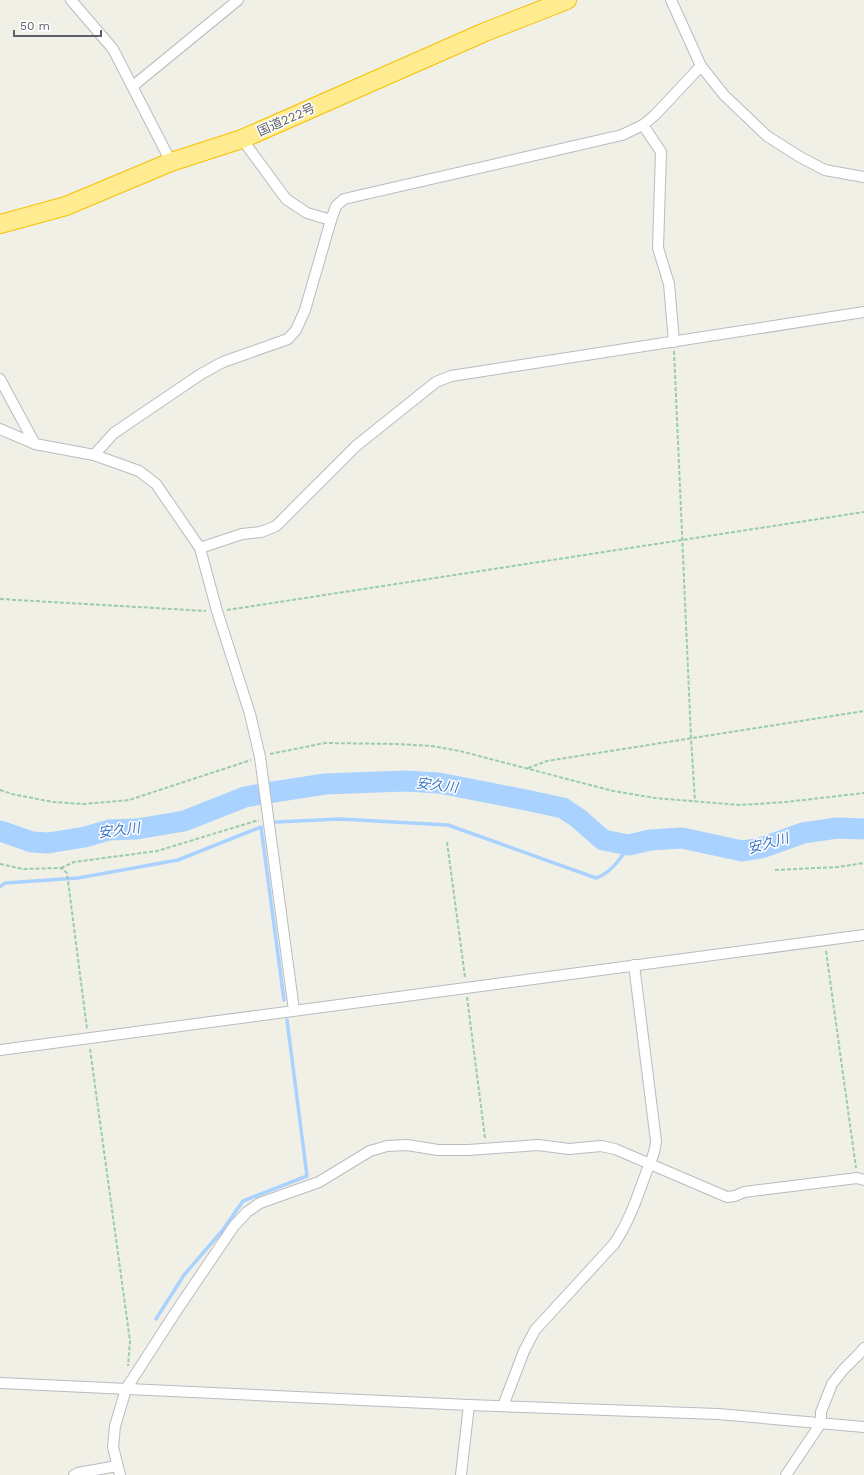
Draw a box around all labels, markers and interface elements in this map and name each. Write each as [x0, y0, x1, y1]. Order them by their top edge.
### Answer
scale bar [14, 12, 101, 38]
text: 50 m [20, 19, 50, 33]
street label: 国道222号 [255, 100, 317, 139]
water label: 安久川 [415, 775, 461, 796]
water label: 安久川 [97, 819, 143, 840]
water label: 安久川 [746, 829, 792, 856]

